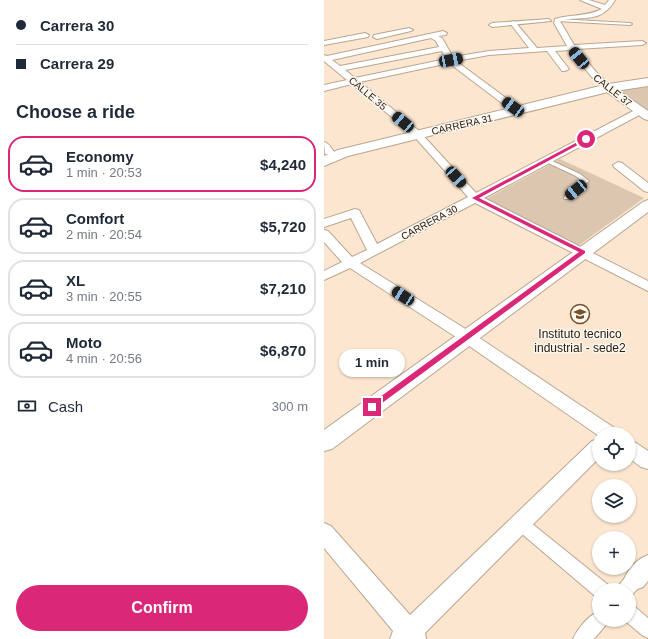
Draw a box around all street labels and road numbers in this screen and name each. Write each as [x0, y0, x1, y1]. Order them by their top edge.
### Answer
street label: CALLE 37 [591, 72, 634, 109]
street label: CALLE 35 [347, 75, 389, 113]
street label: CARRERA 31 [431, 112, 494, 137]
street label: CARRERA 30 [399, 203, 460, 242]

